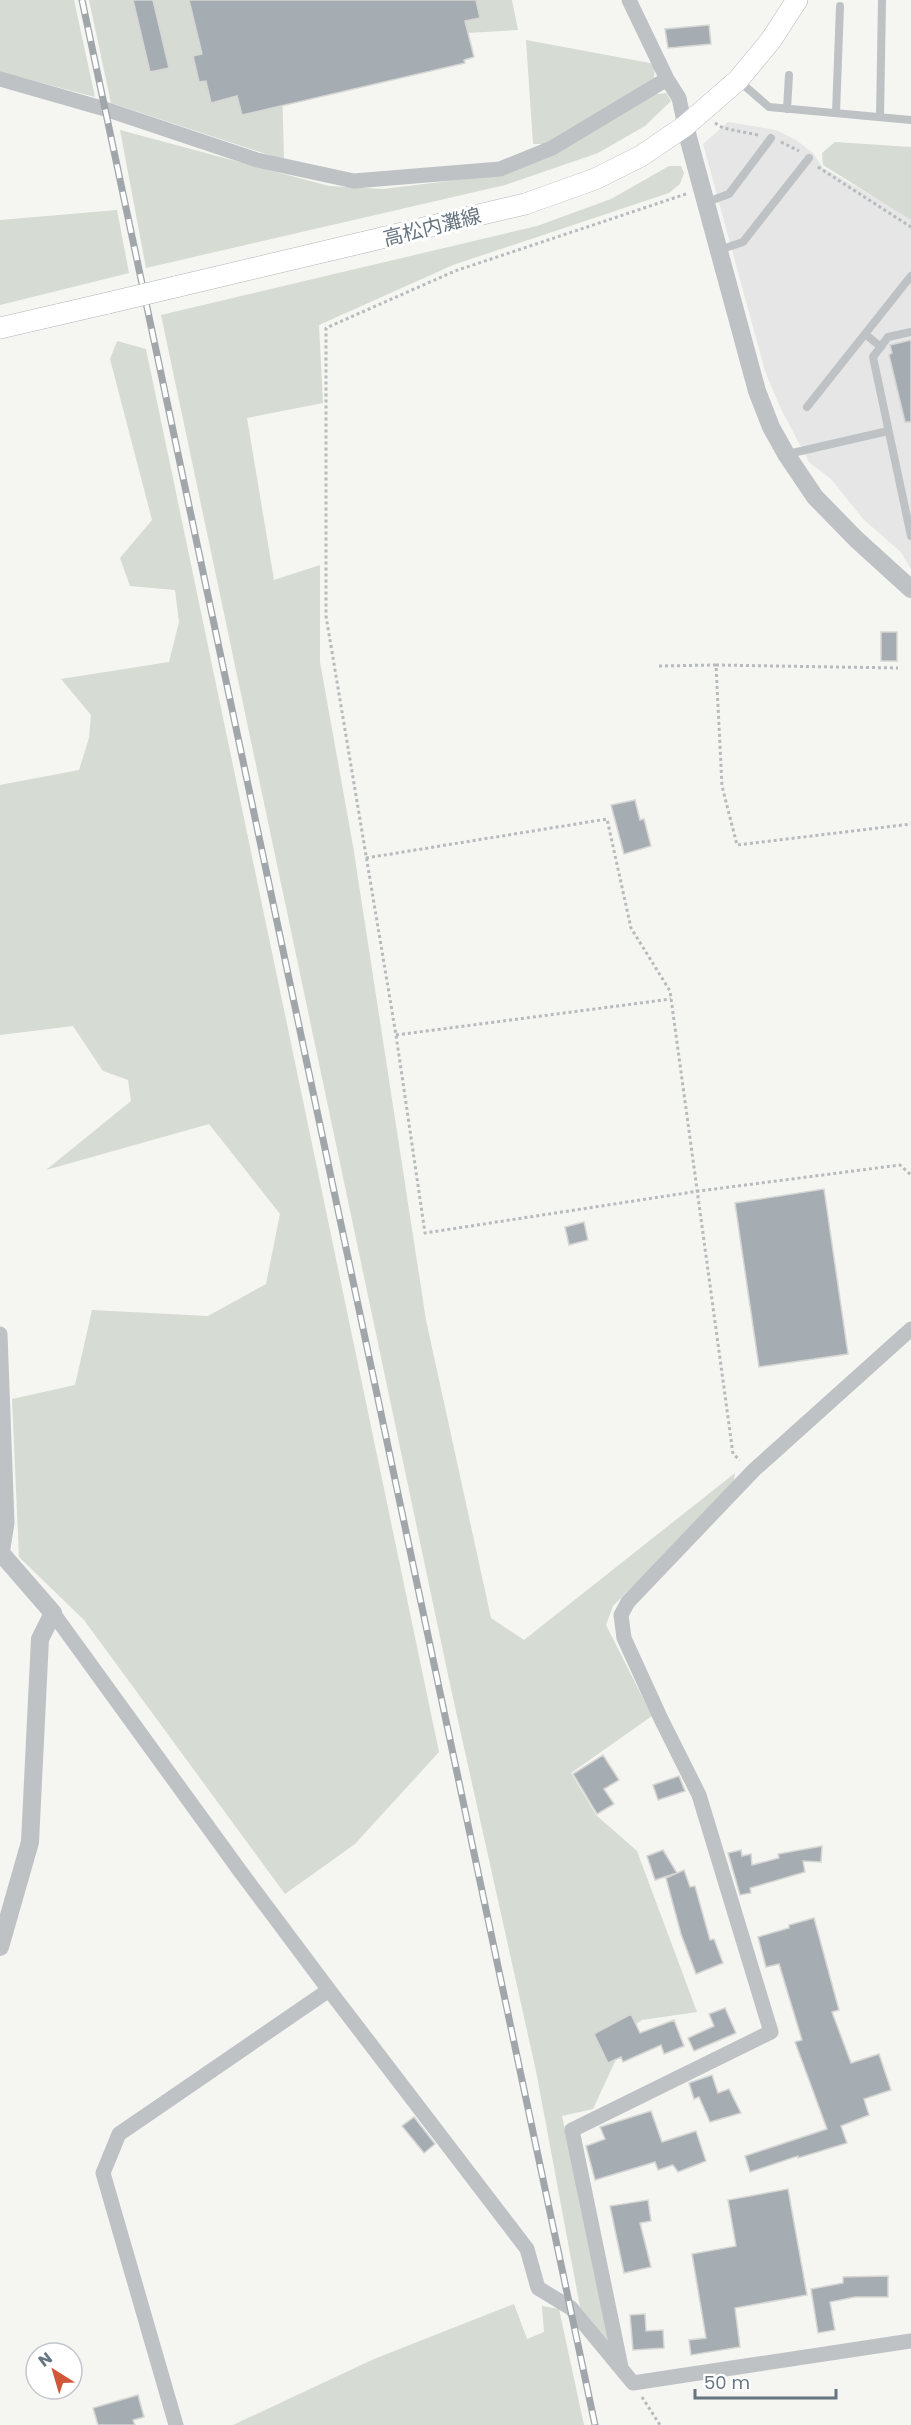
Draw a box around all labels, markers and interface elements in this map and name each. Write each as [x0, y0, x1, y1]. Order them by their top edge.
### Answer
street label: 高松内灘線 [380, 201, 484, 253]
north arrow [24, 2341, 84, 2401]
text: N [34, 2347, 57, 2372]
scale bar [695, 2362, 836, 2400]
text: 50 m [704, 2370, 750, 2395]

